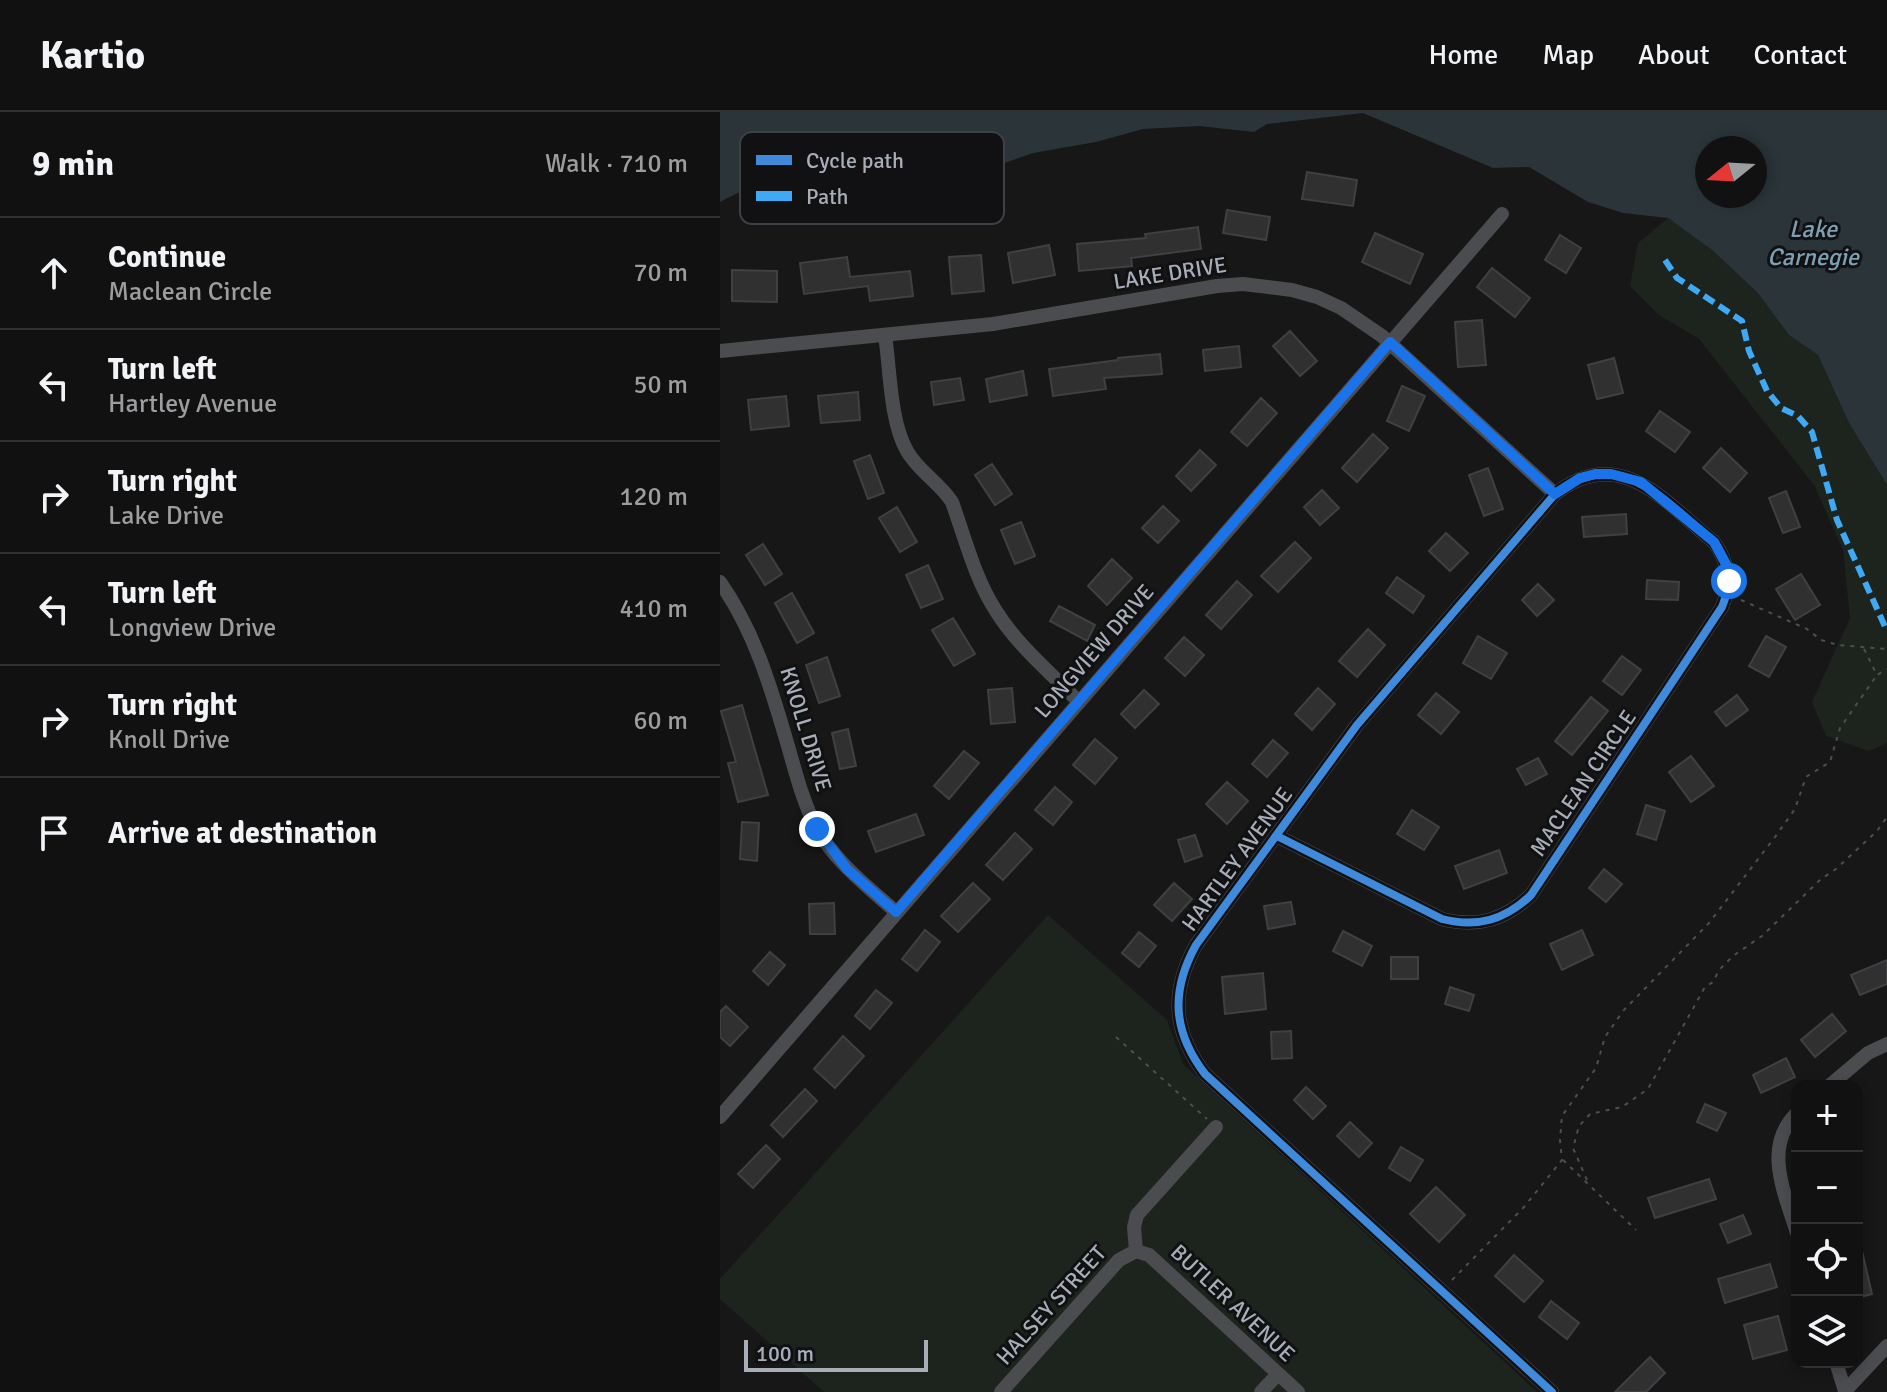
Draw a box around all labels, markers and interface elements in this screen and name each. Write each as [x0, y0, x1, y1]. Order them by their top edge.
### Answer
text: Kartio [40, 32, 145, 79]
text: Home [1429, 38, 1498, 72]
text: Map [1542, 38, 1594, 72]
text: About [1638, 38, 1710, 72]
text: Contact [1754, 38, 1847, 72]
legend [740, 132, 1004, 224]
north arrow [1695, 136, 1767, 208]
text: 9 min [32, 143, 114, 185]
text: Cycle path [806, 147, 904, 174]
text: Walk · 710 m [545, 148, 688, 180]
text: Path [806, 183, 849, 210]
water label: Lake Carnegie [1767, 214, 1860, 272]
text: Continue [108, 239, 226, 276]
icon: ahead [32, 251, 76, 295]
street label: LAKE DRIVE [1112, 251, 1228, 295]
text: 70 m [633, 257, 688, 289]
text: Maclean Circle [108, 276, 272, 308]
text: Turn left [108, 351, 217, 388]
icon: left [32, 363, 76, 407]
text: 50 m [633, 369, 688, 401]
text: Hartley Avenue [108, 388, 277, 420]
text: Turn right [108, 463, 237, 500]
icon: right [32, 475, 76, 519]
text: 120 m [619, 481, 688, 513]
text: Lake Drive [108, 500, 224, 532]
route start [1711, 563, 1747, 599]
text: Turn left [108, 575, 217, 612]
street label: LONGVIEW DRIVE [1029, 579, 1159, 723]
icon: left [32, 587, 76, 631]
text: 410 m [619, 593, 688, 625]
text: Longview Drive [108, 612, 276, 644]
street label: KNOLL DRIVE [774, 663, 838, 795]
text: Turn right [108, 687, 237, 724]
icon: right [32, 699, 76, 743]
text: 60 m [633, 705, 688, 737]
street label: MACLEAN CIRCLE [1524, 705, 1642, 861]
text: Knoll Drive [108, 724, 230, 756]
street label: HARTLEY AVENUE [1176, 782, 1298, 936]
icon: arrive [32, 811, 76, 855]
route end [799, 811, 835, 847]
text: Arrive at destination [108, 815, 377, 852]
map controls [1791, 1080, 1863, 1368]
button: + [1791, 1080, 1863, 1152]
button: − [1791, 1152, 1863, 1224]
button: locate [1791, 1224, 1863, 1296]
street label: BUTLER AVENUE [1165, 1239, 1301, 1367]
street label: HALSEY STREET [990, 1240, 1112, 1370]
button: layers [1791, 1296, 1863, 1368]
scale bar [744, 1336, 928, 1372]
text: 100 m [756, 1340, 814, 1367]

